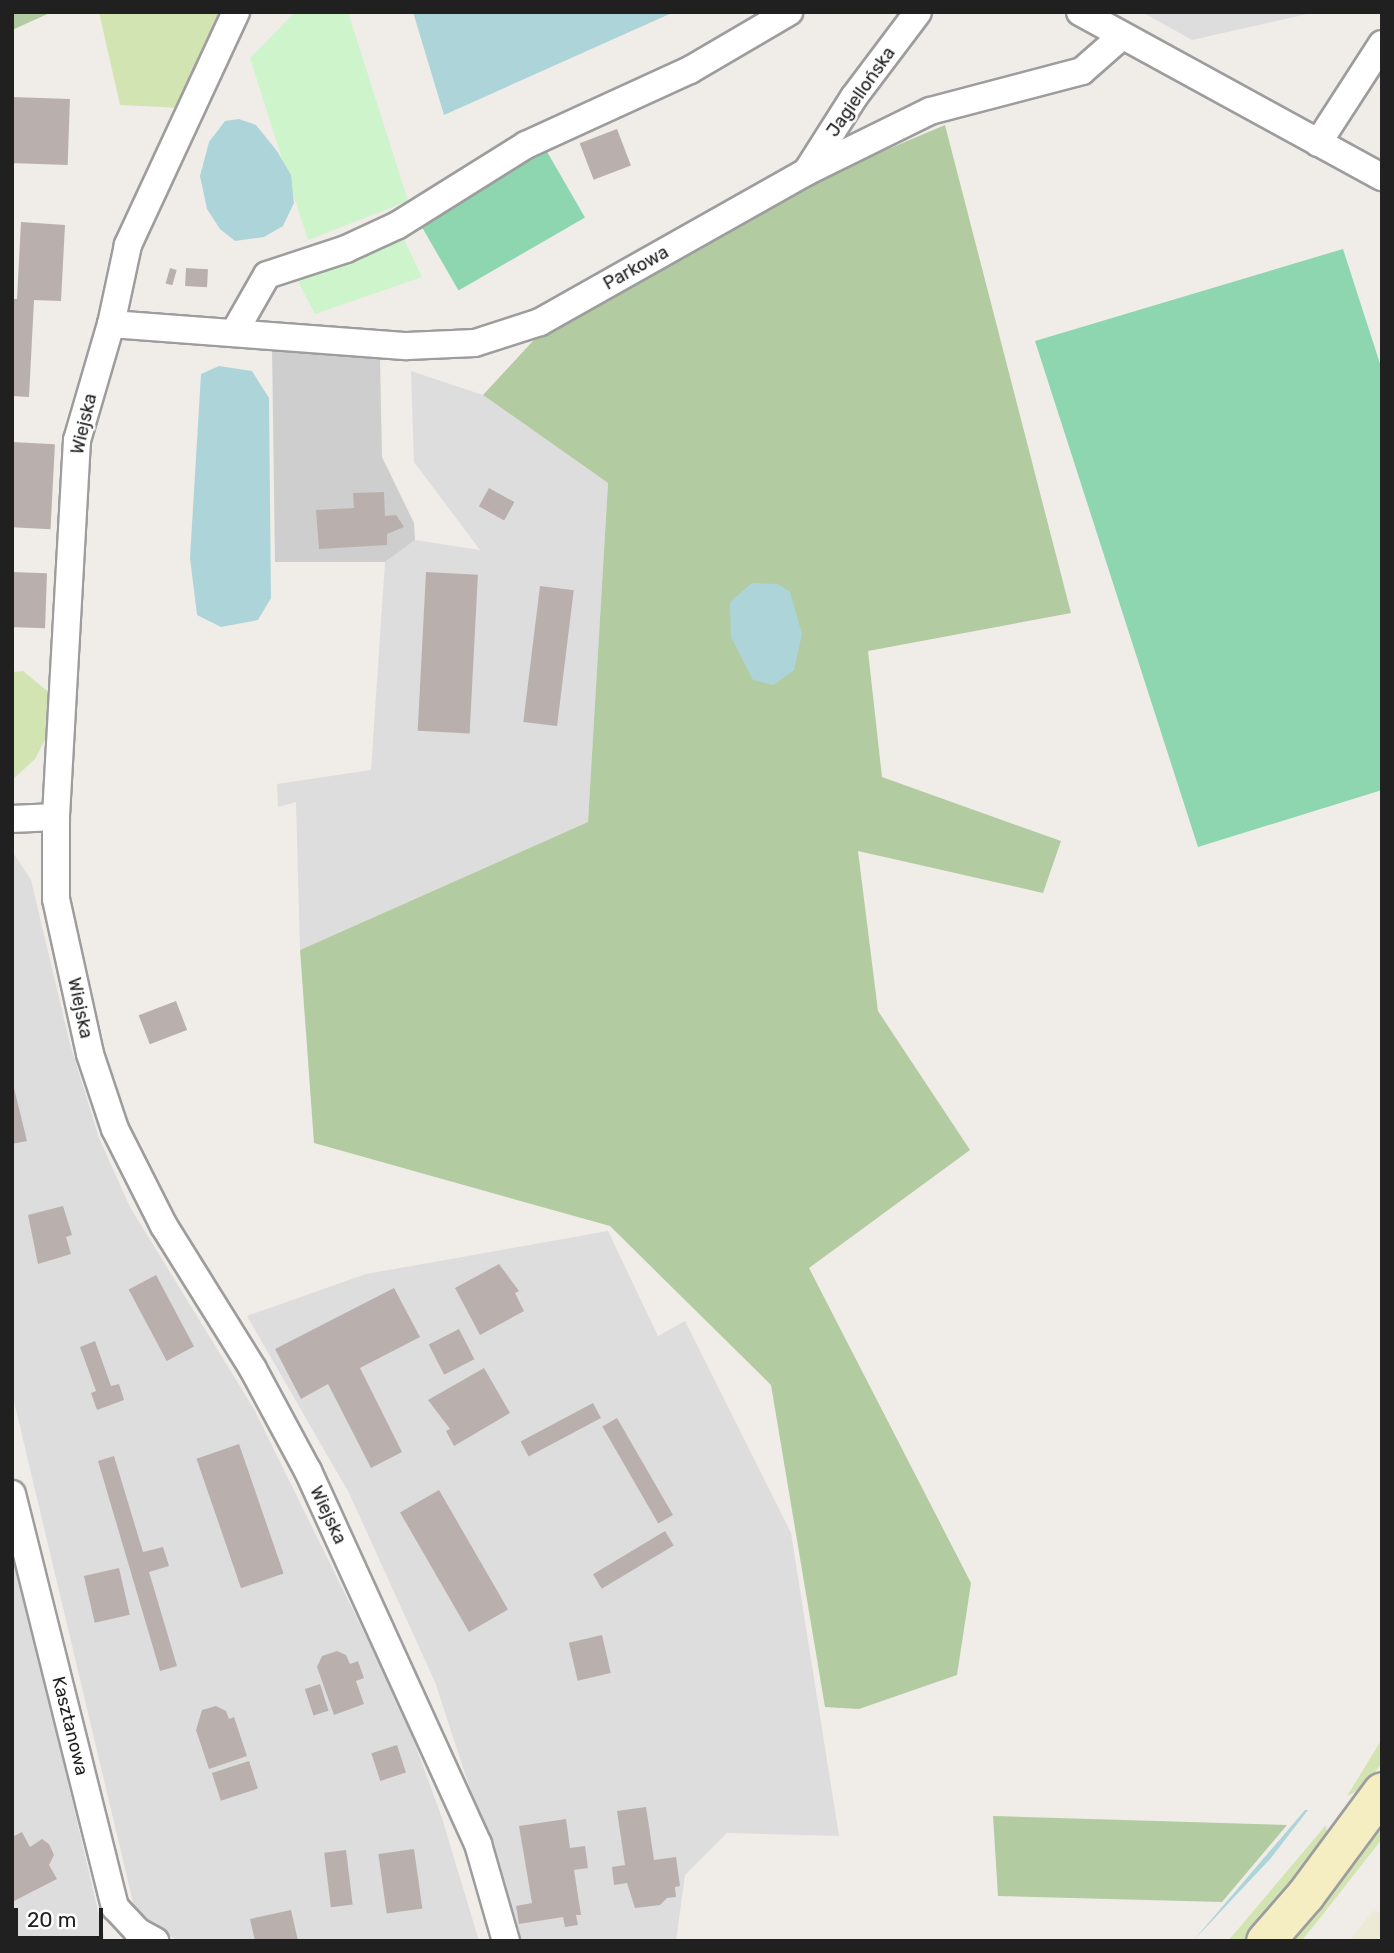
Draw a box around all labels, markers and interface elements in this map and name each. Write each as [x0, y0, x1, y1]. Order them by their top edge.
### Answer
street label: Jagiellońska [822, 43, 900, 141]
street label: Parkowa [600, 241, 672, 295]
street label: Wiejska [67, 392, 101, 456]
street label: Wiejska [63, 976, 97, 1040]
street label: Wiejska [305, 1483, 351, 1547]
street label: Kasztanowa [47, 1674, 93, 1778]
scale bar [18, 1894, 107, 1938]
text: 20 m [27, 1907, 76, 1932]

